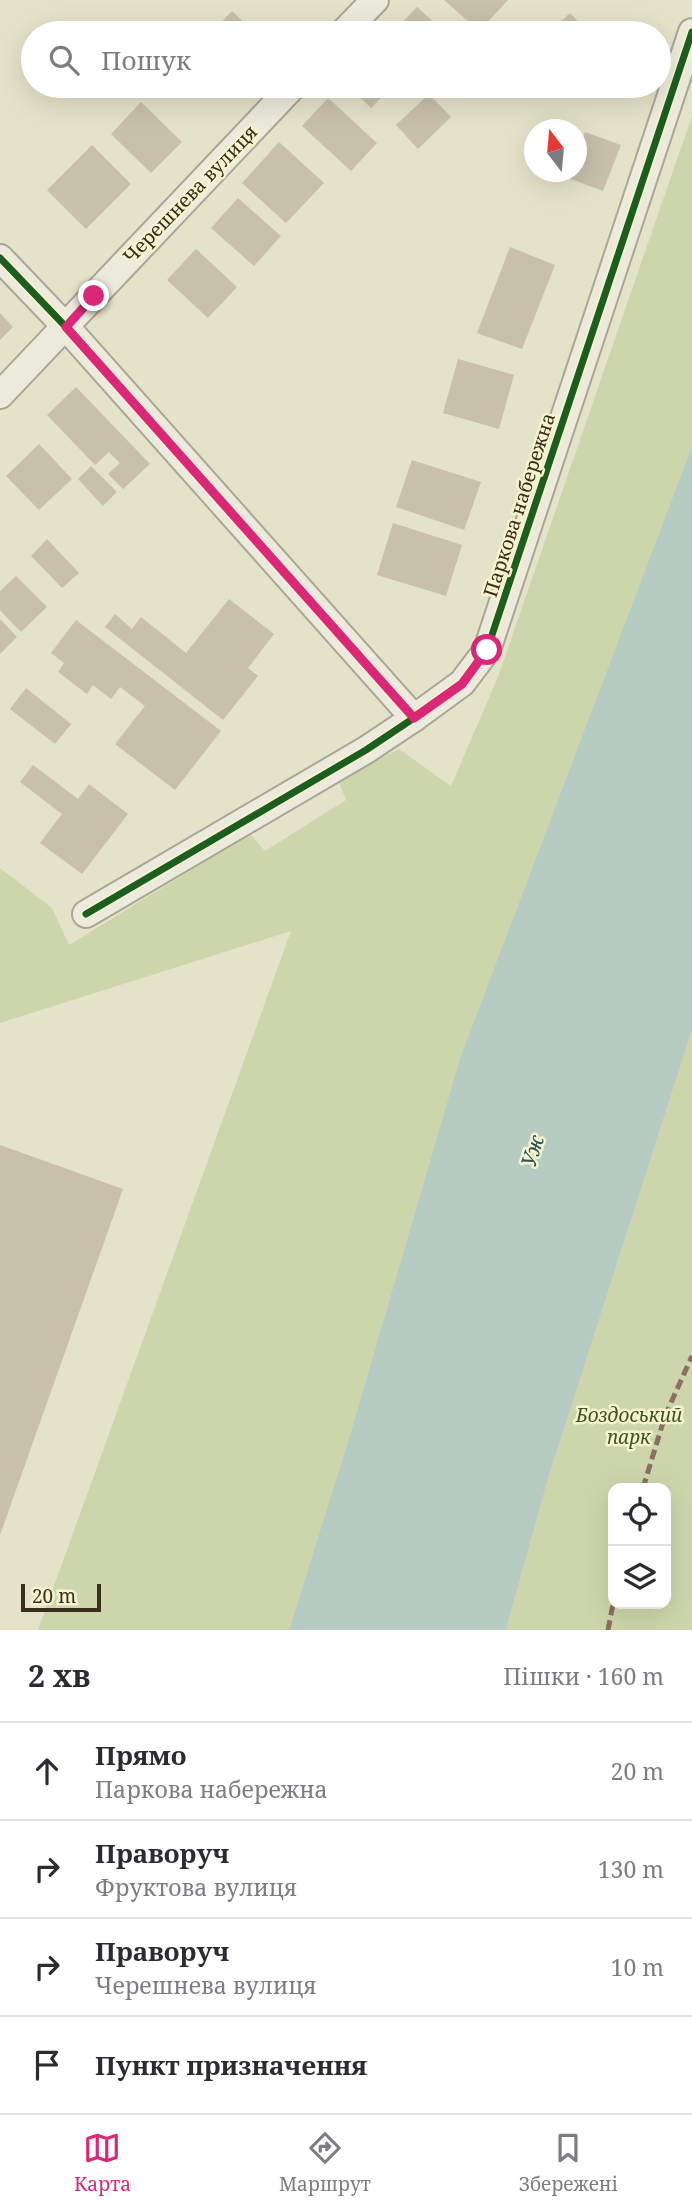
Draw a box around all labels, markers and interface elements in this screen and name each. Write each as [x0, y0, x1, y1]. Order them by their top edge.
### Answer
search box [21, 21, 671, 98]
icon: search [45, 41, 83, 79]
text: Пошук [101, 42, 191, 78]
street label: Черешнева вулиця [117, 119, 263, 269]
north arrow [524, 119, 587, 182]
route end [78, 280, 109, 311]
street label: Паркова набережна [477, 410, 561, 600]
route start [471, 634, 502, 665]
water label: Уж [514, 1131, 550, 1171]
park label: Боздоський парк [575, 1402, 682, 1450]
map controls [608, 1483, 671, 1609]
button: locate [608, 1483, 671, 1546]
button: layers [608, 1546, 671, 1609]
scale bar [21, 1581, 102, 1613]
text: 20 m [32, 1583, 76, 1609]
text: 2 хв [28, 1655, 90, 1696]
text: Пішки · 160 m [503, 1660, 664, 1692]
text: Прямо [95, 1737, 186, 1773]
icon: ahead [28, 1752, 66, 1790]
text: 20 m [611, 1755, 664, 1787]
text: Паркова набережна [95, 1773, 328, 1805]
text: Праворуч [95, 1835, 229, 1871]
icon: right [28, 1850, 66, 1888]
text: 130 m [598, 1853, 664, 1885]
text: Фруктова вулиця [95, 1871, 297, 1903]
text: Праворуч [95, 1933, 229, 1969]
icon: right [28, 1948, 66, 1986]
text: 10 m [611, 1951, 664, 1983]
text: Черешнева вулиця [95, 1969, 317, 2001]
icon: arrive [28, 2046, 66, 2084]
text: Пункт призначення [95, 2047, 367, 2083]
tab: Карта [74, 2129, 131, 2197]
tab: Маршрут [279, 2129, 371, 2197]
tab: Збережені [519, 2129, 618, 2197]

